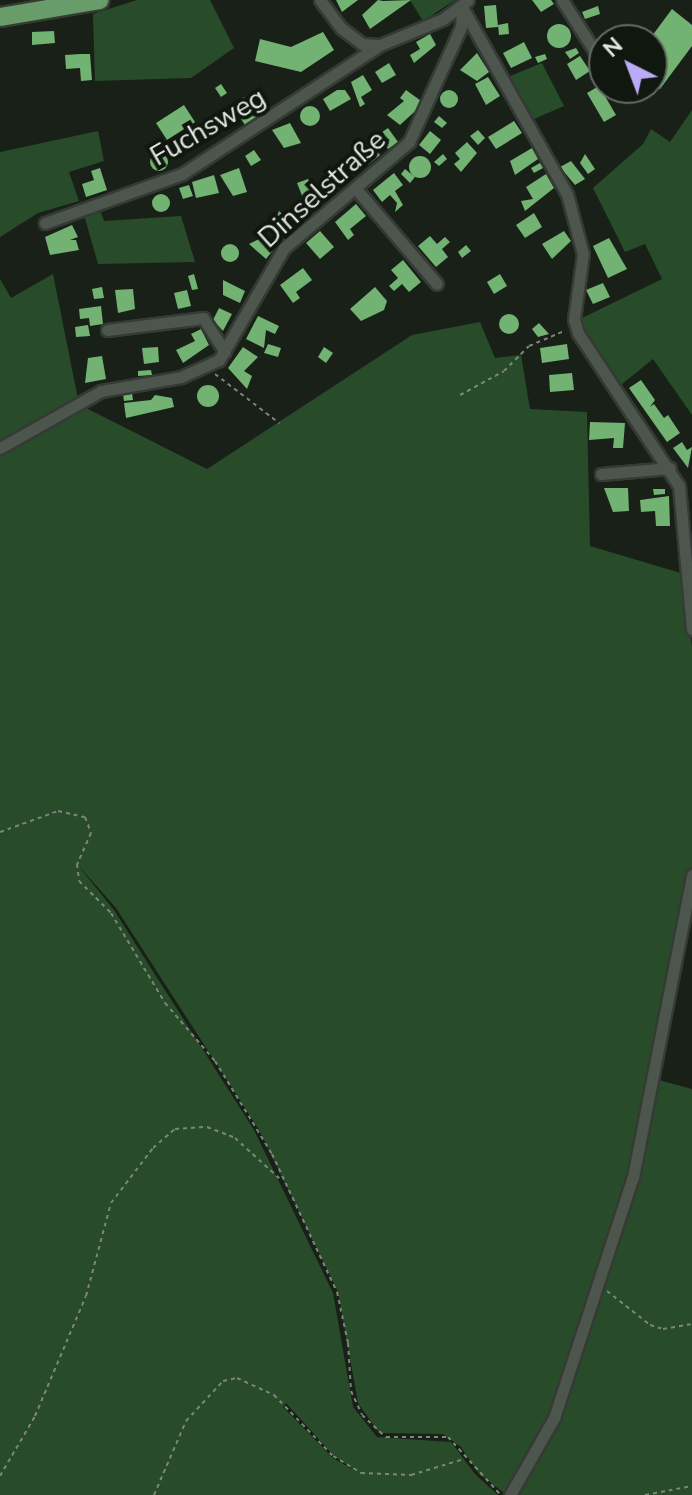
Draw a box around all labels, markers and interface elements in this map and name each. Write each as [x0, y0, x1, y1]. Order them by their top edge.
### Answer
north arrow [588, 24, 668, 104]
text: N [597, 31, 629, 64]
street label: Fuchsweg [144, 81, 272, 173]
street label: Dinselstraße [251, 123, 393, 255]

